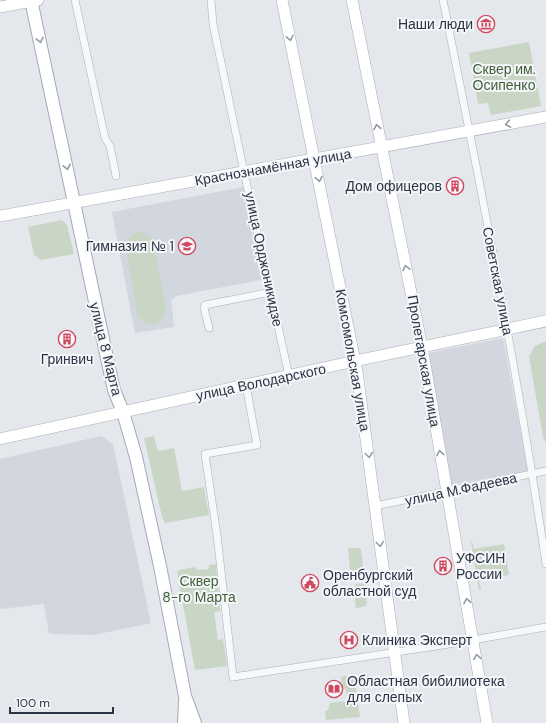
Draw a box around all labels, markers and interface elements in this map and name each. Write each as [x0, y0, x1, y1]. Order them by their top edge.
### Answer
museum icon: Наши люди [476, 14, 496, 34]
place label: Наши люди [398, 15, 473, 33]
one-way arrow [285, 35, 293, 41]
one-way arrow [35, 36, 43, 43]
park label: Сквер им. Осипенко [472, 60, 536, 94]
one-way arrow [505, 119, 511, 128]
one-way arrow [373, 124, 381, 130]
street label: Краснознамённая улица [193, 144, 353, 190]
one-way arrow [63, 164, 71, 170]
one-way arrow [314, 176, 322, 182]
building icon: Дом офицеров [445, 176, 465, 196]
place label: Дом офицеров [345, 177, 442, 195]
street label: улица Орджоникидзе [241, 190, 287, 328]
street label: Советская улица [479, 225, 517, 337]
school or university icon: Гимназия № 1 [177, 236, 197, 256]
place label: Гимназия № 1 [86, 237, 174, 255]
one-way arrow [402, 265, 411, 271]
street label: Комсомольская улица [332, 287, 374, 433]
street label: Пролетарская улица [404, 294, 445, 429]
street label: улица 8 Марта [86, 300, 126, 398]
building icon: Гринвич [57, 329, 77, 349]
place label: Гринвич [41, 350, 93, 368]
street label: улица Володарского [194, 359, 328, 405]
one-way arrow [436, 450, 445, 456]
one-way arrow [364, 452, 373, 458]
street label: улица М.Фадеева [403, 468, 519, 510]
one-way arrow [375, 541, 384, 547]
place label: УФСИН России [456, 549, 505, 583]
building icon: УФСИН России [433, 556, 453, 576]
place label: Оренбургский областной суд [323, 566, 416, 600]
park label: Сквер 8-го Марта [162, 572, 236, 606]
public building icon: Оренбургский областной суд [300, 573, 320, 593]
one-way arrow [463, 598, 472, 604]
hospital icon: Клиника Эксперт [339, 630, 359, 650]
place label: Клиника Эксперт [362, 631, 473, 649]
one-way arrow [473, 654, 481, 660]
place label: Областная бибилиотека для слепых [347, 672, 505, 706]
library icon: Областная бибилиотека для слепых [324, 679, 344, 699]
scale bar [10, 689, 113, 715]
text: 100 m [16, 695, 50, 711]

